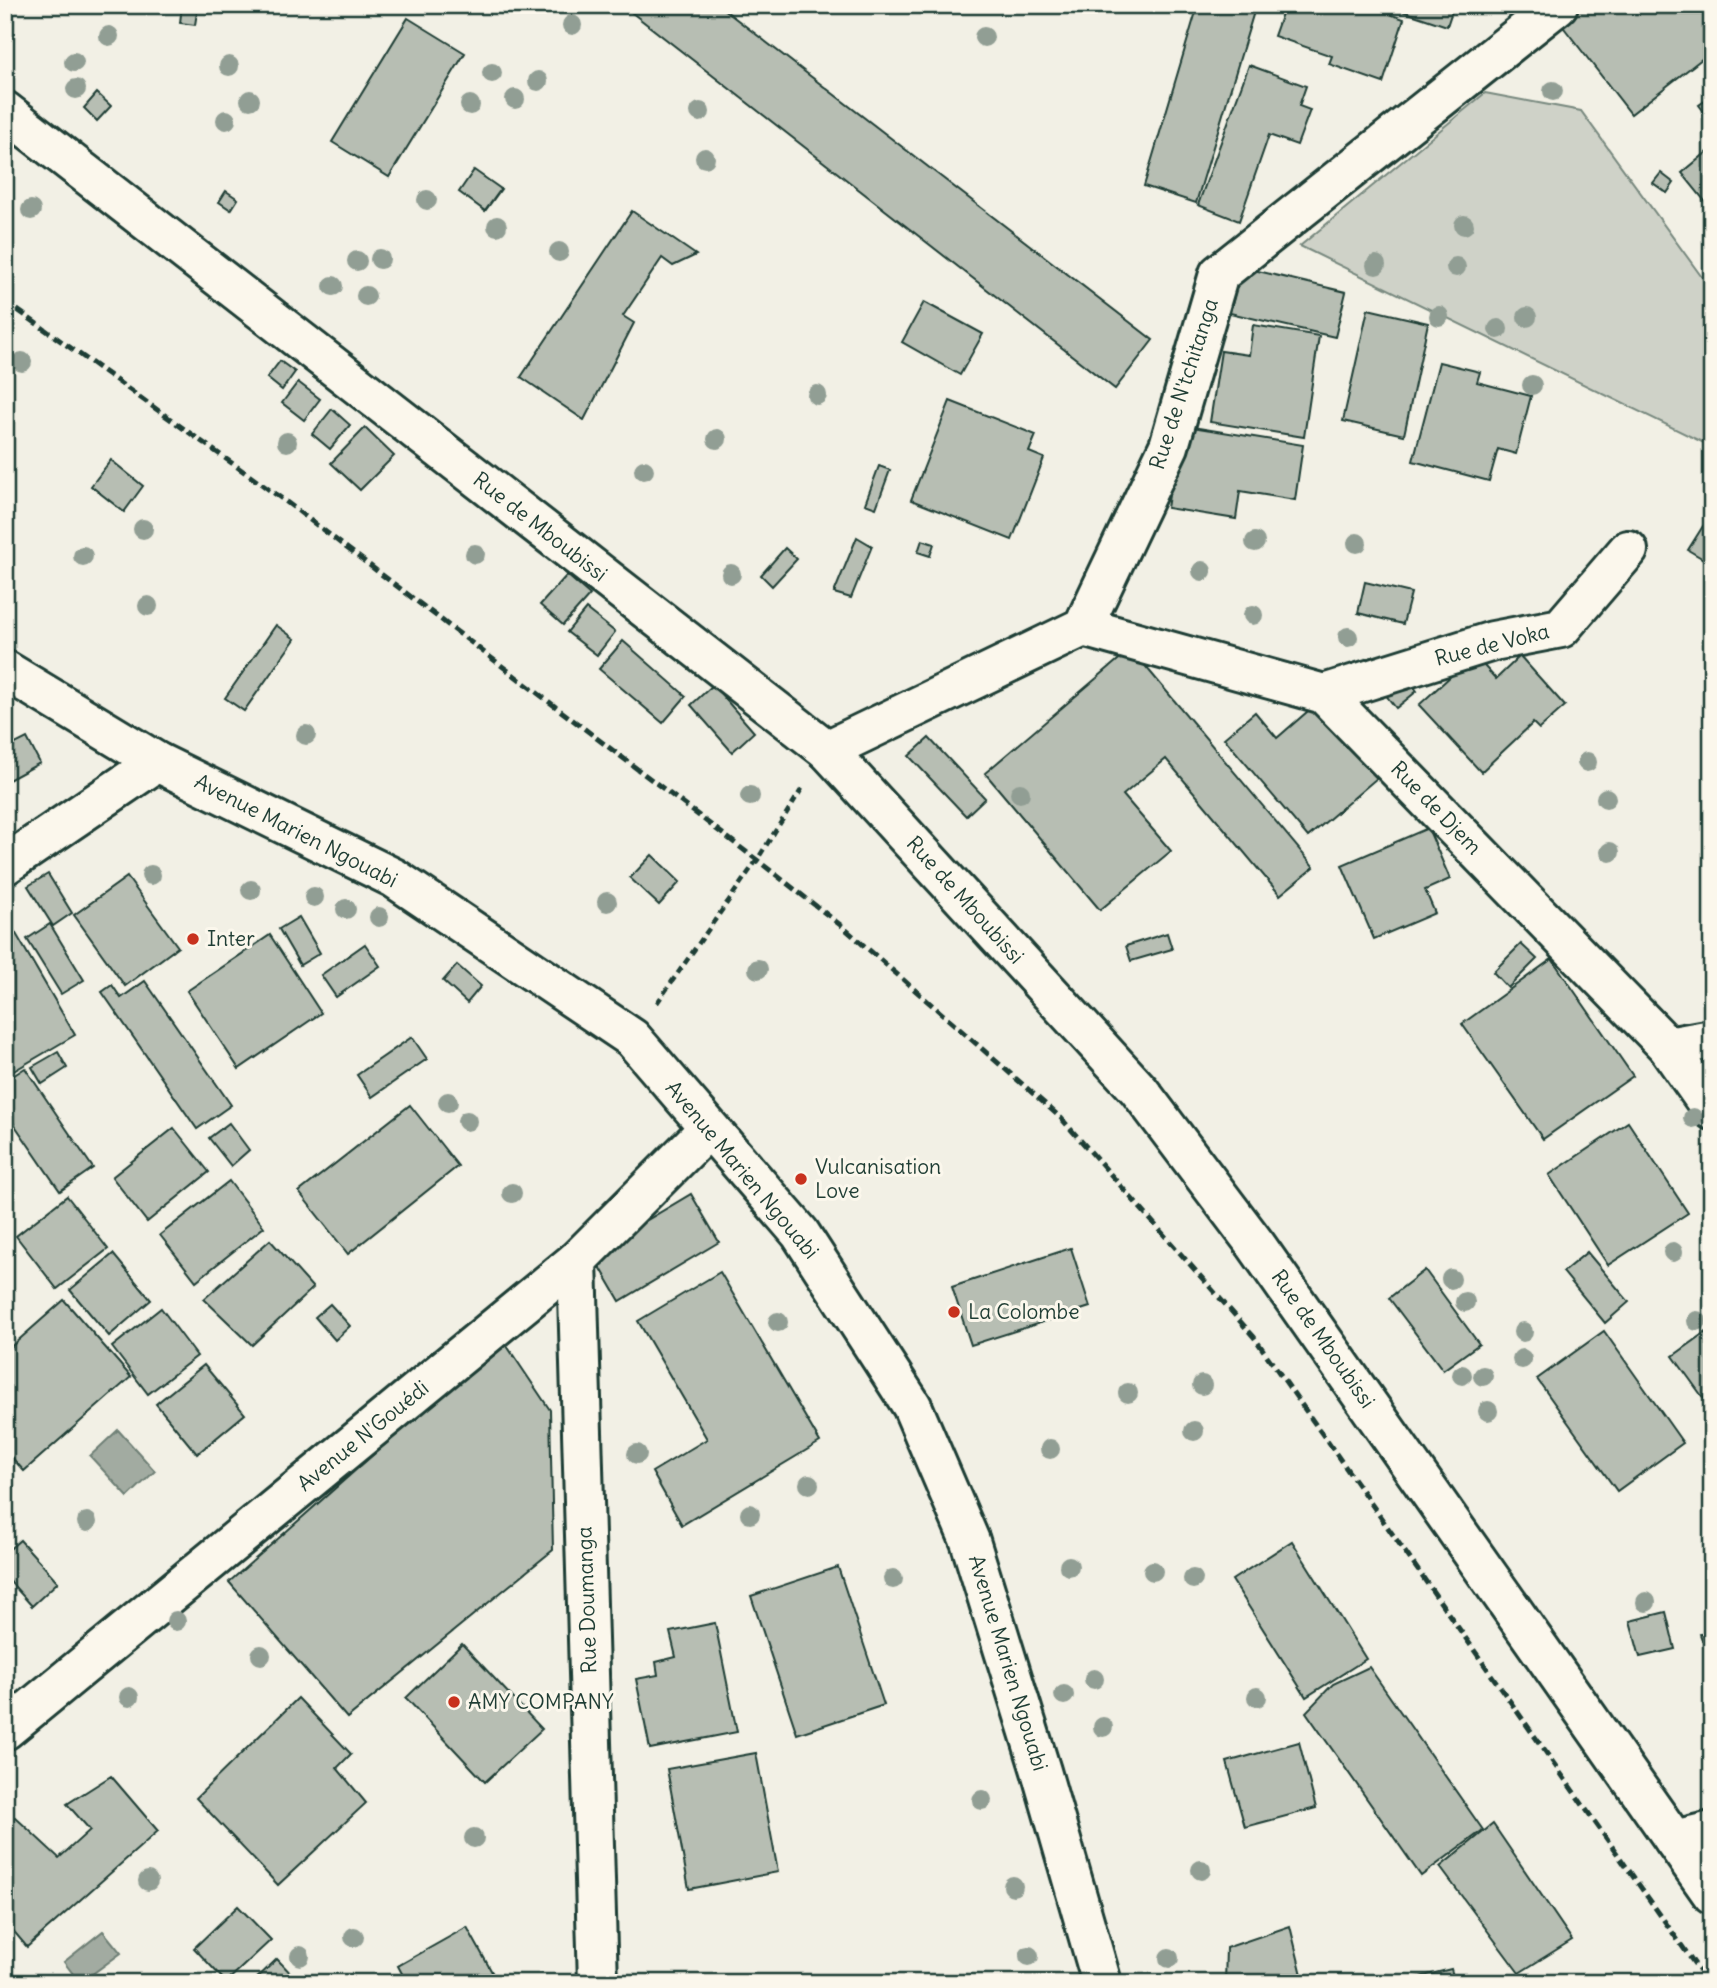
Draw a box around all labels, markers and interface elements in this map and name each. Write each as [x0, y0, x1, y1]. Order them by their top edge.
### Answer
street label: Rue de N'tchitanga [1143, 295, 1224, 473]
street label: Rue de Mboubissi [468, 466, 613, 587]
street label: Rue de Voka [1432, 617, 1552, 672]
street label: Rue de Djem [1385, 755, 1488, 860]
street label: Avenue Marien Ngouabi [190, 768, 402, 894]
street label: Rue de Mboubissi [901, 830, 1030, 969]
place label: Inter [207, 925, 255, 952]
marker: Inter [185, 931, 201, 947]
street label: Avenue Marien Ngouabi [660, 1075, 825, 1264]
place label: Vulcanisation Love [815, 1153, 941, 1204]
marker: Vulcanisation Love [793, 1171, 809, 1187]
street label: Rue de Mboubissi [1266, 1264, 1381, 1413]
place label: La Colombe [968, 1298, 1080, 1325]
marker: La Colombe [946, 1304, 962, 1320]
street label: Avenue N'Gouédi [291, 1374, 434, 1497]
street label: Rue Doumanga [570, 1526, 603, 1674]
street label: Avenue Marien Ngouabi [963, 1552, 1054, 1774]
place label: AMY COMPANY [468, 1688, 614, 1715]
marker: AMY COMPANY [446, 1694, 462, 1710]

